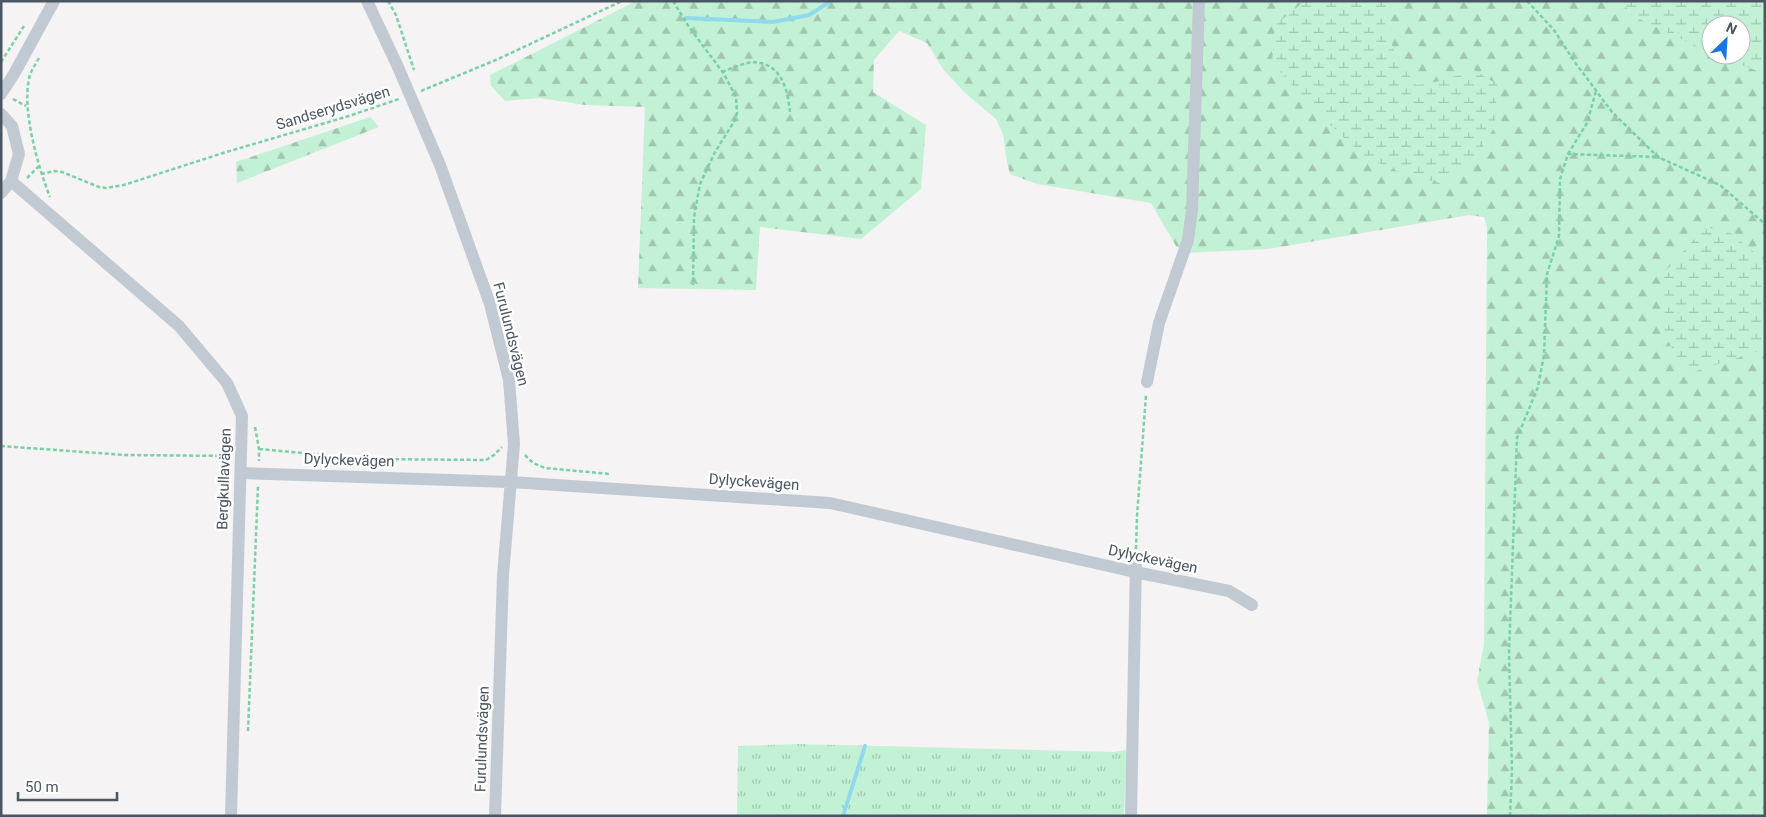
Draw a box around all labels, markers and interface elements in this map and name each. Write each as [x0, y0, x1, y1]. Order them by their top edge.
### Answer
north arrow [1701, 15, 1751, 65]
text: N [1724, 19, 1739, 38]
street label: Sandserydsvägen [274, 82, 392, 134]
street label: Furulundsvägen [489, 280, 533, 388]
street label: Bergkullavägen [213, 428, 235, 530]
street label: Dylyckevägen [303, 449, 395, 471]
street label: Dylyckevägen [708, 470, 800, 494]
street label: Dylyckevägen [1107, 541, 1199, 577]
street label: Furulundsvägen [471, 686, 493, 792]
scale bar [18, 770, 116, 802]
text: 50 m [25, 778, 59, 796]

